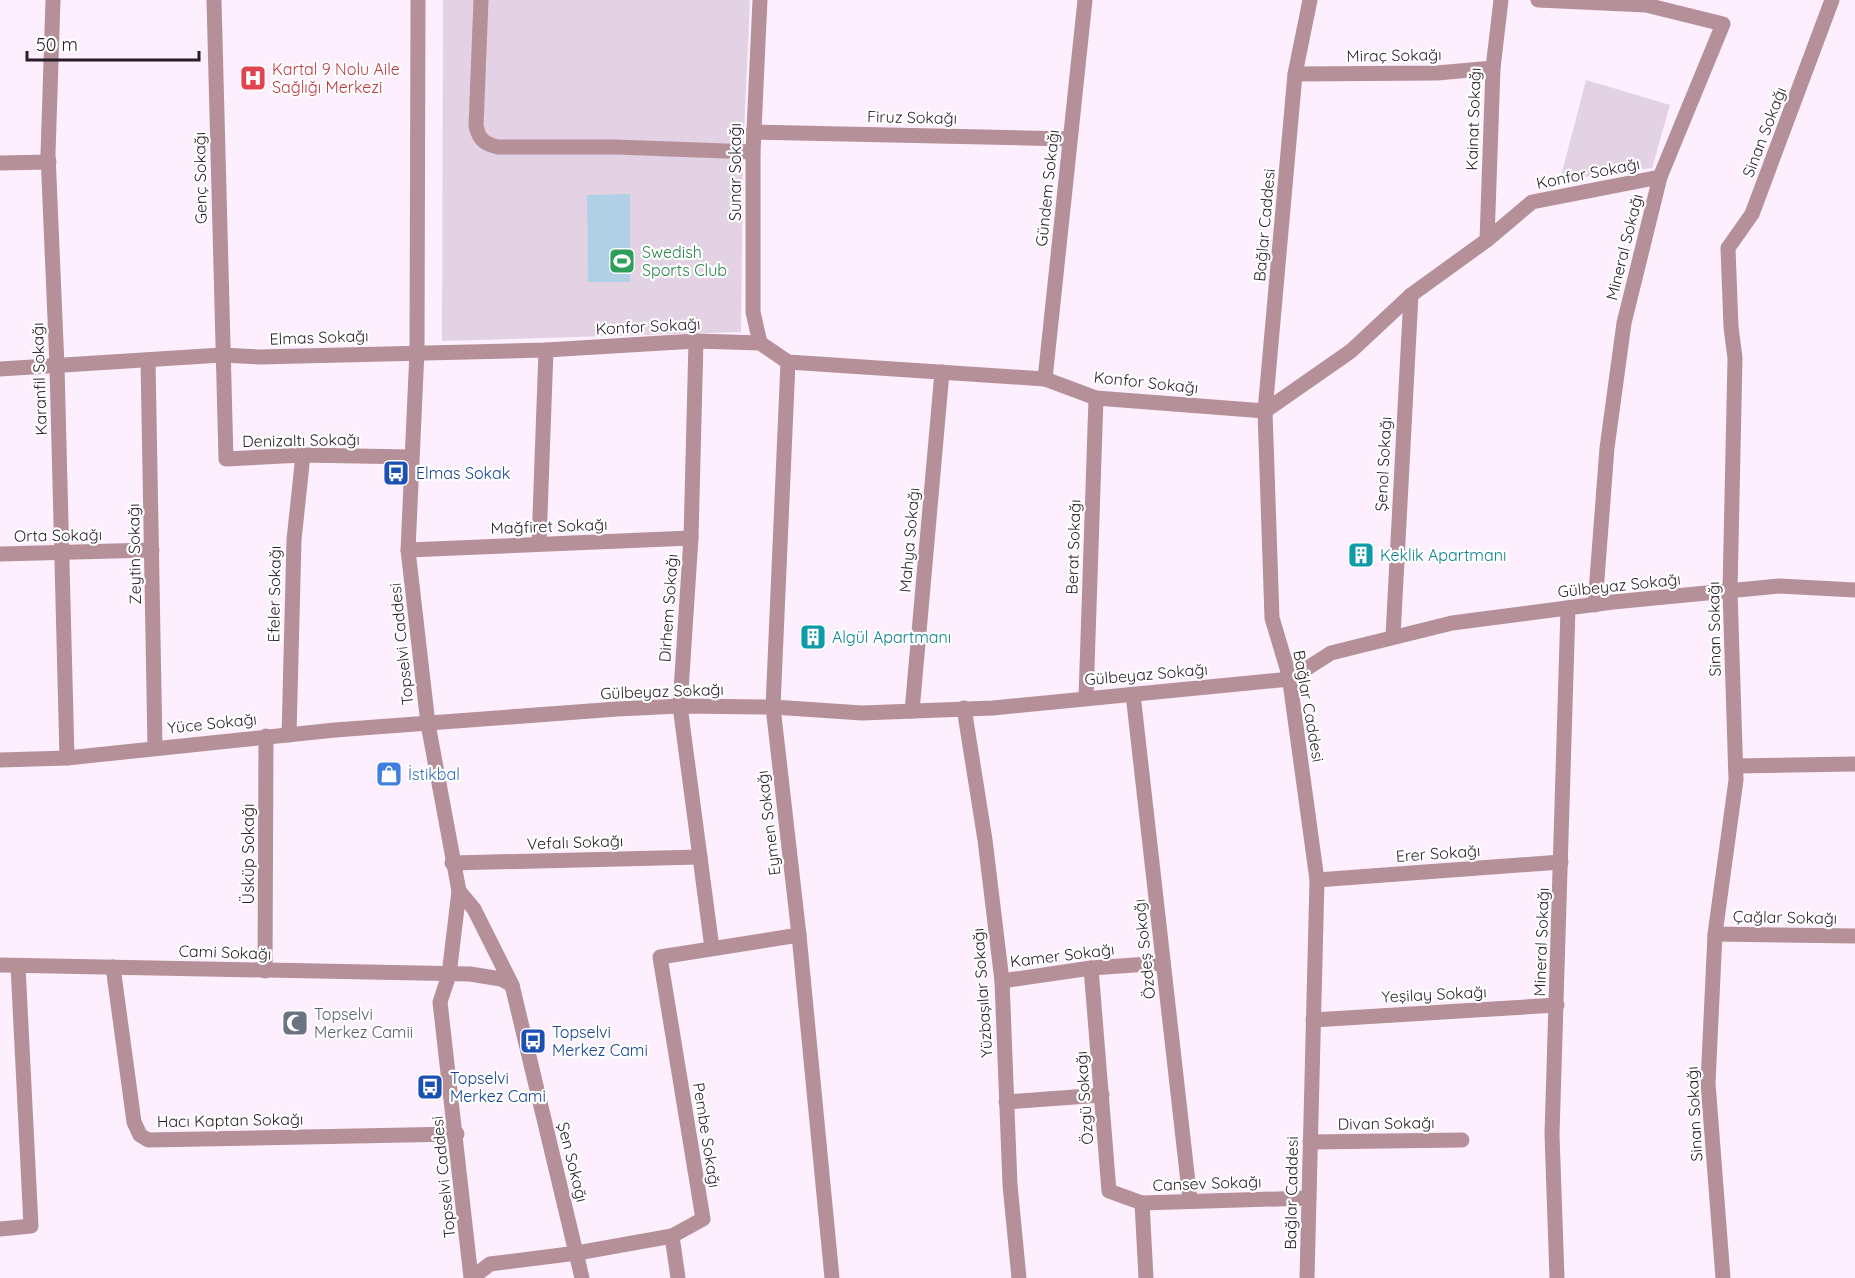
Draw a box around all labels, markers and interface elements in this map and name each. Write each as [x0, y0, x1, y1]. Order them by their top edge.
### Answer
scale bar [27, 24, 200, 62]
text: 50 m [36, 33, 78, 56]
street label: Miraç Sokağı [1346, 44, 1442, 66]
place label: Kartal 9 Nolu Aile Sağlığı Merkezi [272, 59, 400, 97]
hospital icon: Kartal 9 Nolu Aile Sağlığı Merkezi [238, 63, 268, 93]
street label: Kainat Sokağı [1461, 67, 1485, 171]
street label: Sinan Sokağı [1738, 84, 1790, 180]
street label: Firuz Sokağı [867, 106, 957, 128]
street label: Sunar Sokağı [725, 123, 745, 221]
street label: Gündem Sokağı [1031, 129, 1063, 247]
street label: Genç Sokağı [189, 132, 211, 224]
street label: Konfor Sokağı [1535, 153, 1641, 193]
street label: Bağlar Caddesi [1249, 168, 1279, 282]
street label: Mineral Sokağı [1601, 192, 1647, 302]
place label: Swedish Sports Club [642, 242, 727, 280]
sports icon: Swedish Sports Club [607, 246, 637, 276]
street label: Konfor Sokağı [595, 313, 701, 339]
street label: Karanfil Sokağı [27, 322, 51, 436]
street label: Elmas Sokağı [269, 325, 369, 349]
street label: Konfor Sokağı [1093, 367, 1199, 397]
street label: Şenol Sokağı [1371, 416, 1395, 512]
street label: Denizaltı Sokağı [242, 429, 360, 451]
bus stop icon: Elmas Sokak [381, 458, 411, 488]
place label: Elmas Sokak [416, 463, 510, 483]
street label: Mahya Sokağı [894, 487, 924, 593]
street label: Berat Sokağı [1061, 499, 1085, 595]
street label: Zeytin Sokağı [123, 503, 145, 605]
street label: Mağfiret Sokağı [490, 514, 608, 538]
street label: Orta Sokağı [14, 524, 102, 546]
building icon: Keklik Apartmanı [1346, 540, 1376, 570]
place label: Keklik Apartmanı [1380, 545, 1506, 565]
street label: Efeler Sokağı [263, 546, 285, 642]
street label: Dirhem Sokağı [654, 553, 682, 663]
street label: Gülbeyaz Sokağı [1556, 569, 1682, 601]
street label: Sinan Sokağı [1703, 581, 1725, 677]
street label: Topselvi Caddesi [385, 582, 417, 706]
building icon: Algül Apartmanı [798, 622, 828, 652]
place label: Algül Apartmanı [832, 627, 951, 647]
street label: Bağlar Caddesi [1289, 648, 1329, 764]
street label: Gülbeyaz Sokağı [1084, 659, 1208, 689]
street label: Gülbeyaz Sokağı [600, 679, 724, 703]
street label: Yüce Sokağı [166, 708, 258, 738]
shop icon: İstikbal [374, 759, 404, 789]
place label: İstikbal [408, 764, 460, 784]
street label: Eymen Sokağı [752, 769, 784, 877]
street label: Üsküp Sokağı [238, 804, 258, 904]
street label: Vefalı Sokağı [526, 830, 624, 854]
street label: Erer Sokağı [1395, 840, 1481, 866]
street label: Mineral Sokağı [1529, 887, 1553, 997]
street label: Özdeş Sokağı [1129, 898, 1159, 1000]
street label: Çağlar Sokağı [1733, 906, 1837, 928]
street label: Yüzbaşılar Sokağı [967, 928, 997, 1058]
street label: Kamer Sokağı [1009, 939, 1115, 971]
street label: Cami Sokağı [178, 940, 272, 964]
street label: Yeşilay Sokağı [1381, 981, 1487, 1007]
place label: Topselvi Merkez Camii [314, 1004, 413, 1042]
mosque icon: Topselvi Merkez Camii [280, 1008, 310, 1038]
place label: Topselvi Merkez Cami [552, 1022, 648, 1060]
bus stop icon: Topselvi Merkez Cami [518, 1026, 548, 1056]
street label: Özgü Sokağı [1071, 1051, 1097, 1145]
street label: Sinan Sokağı [1682, 1066, 1706, 1162]
place label: Topselvi̇ Merkez Cami̇ [450, 1068, 546, 1106]
bus stop icon: Topselvi̇ Merkez Cami̇ [415, 1072, 445, 1102]
street label: Pembe Sokağı [689, 1081, 725, 1189]
street label: Hacı Kaptan Sokağı [157, 1109, 303, 1131]
street label: Divan Sokağı [1337, 1112, 1435, 1134]
street label: Topselvi Caddesi [427, 1115, 459, 1239]
street label: Şen Sokağı [553, 1120, 593, 1204]
street label: Bağlar Caddesi [1280, 1136, 1302, 1250]
street label: Cansev Sokağı [1152, 1171, 1262, 1195]

